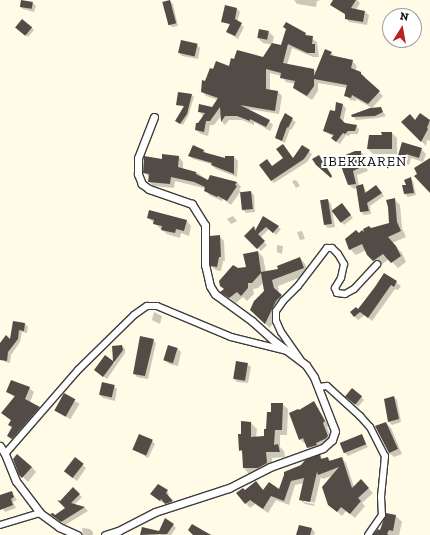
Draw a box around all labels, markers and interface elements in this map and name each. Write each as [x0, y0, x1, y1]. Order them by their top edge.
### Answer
north arrow [382, 8, 422, 48]
text: N [399, 10, 410, 24]
district label: IBEKKAṚEN [323, 154, 407, 170]

